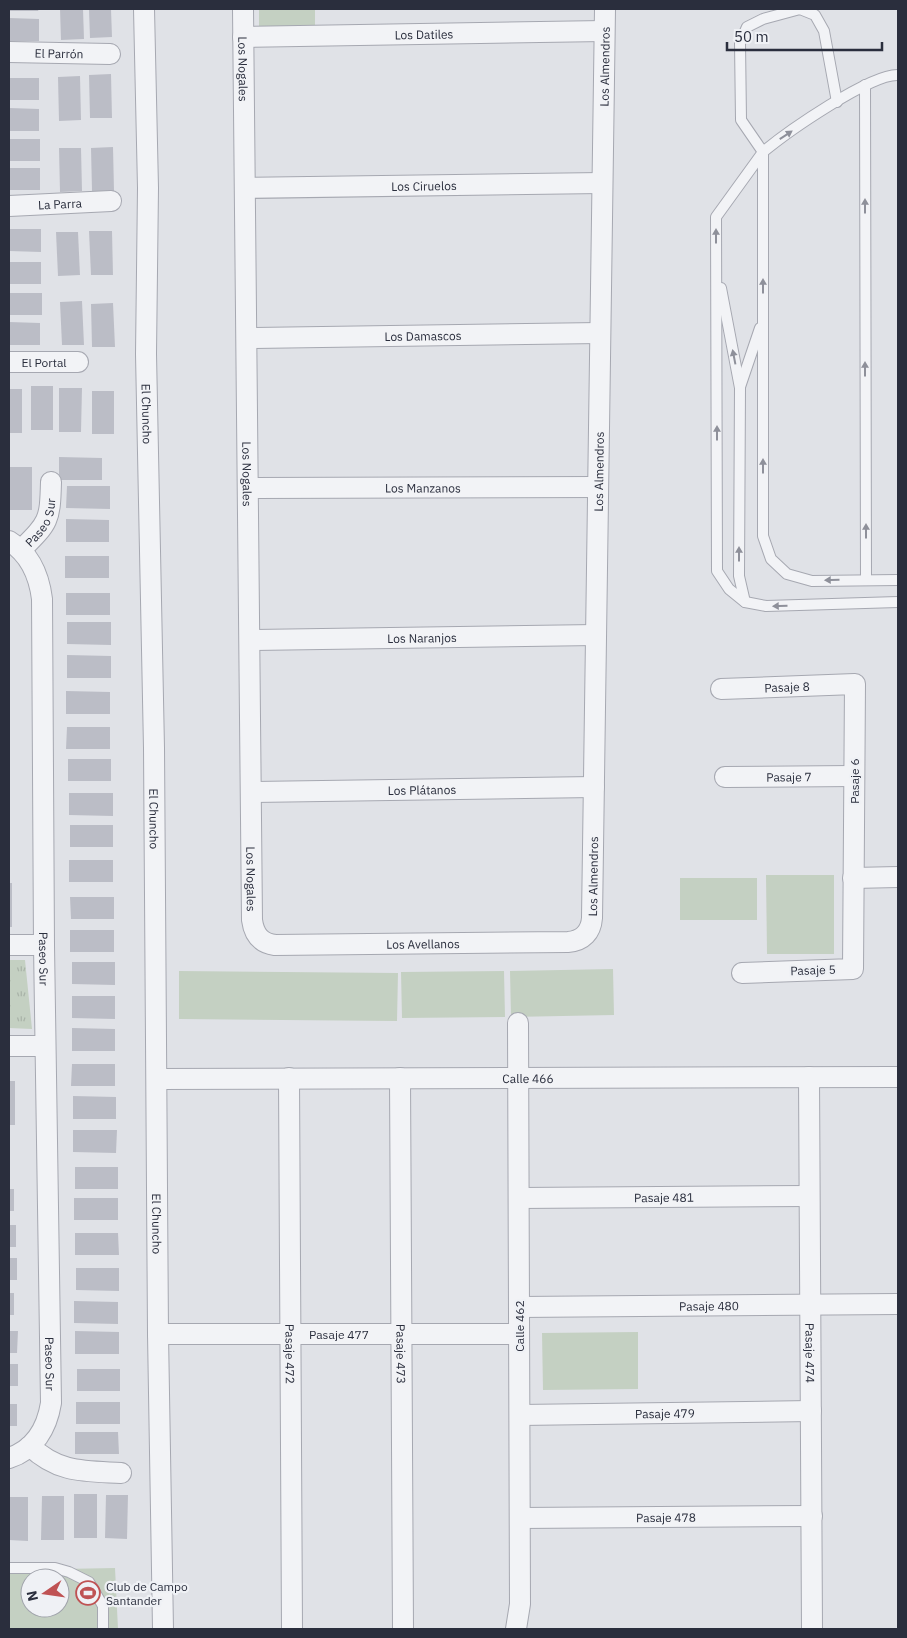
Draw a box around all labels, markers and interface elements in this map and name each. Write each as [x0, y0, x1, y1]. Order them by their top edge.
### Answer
scale bar [727, 20, 882, 52]
street label: Los Datiles [394, 26, 454, 42]
street label: Los Almendros [596, 26, 612, 107]
text: 50 m [734, 27, 769, 46]
street label: Los Nogales [236, 36, 251, 102]
street label: El Parrón [34, 45, 84, 61]
one-way arrow [779, 130, 792, 139]
street label: Los Ciruelos [391, 178, 457, 193]
street label: La Parra [38, 195, 83, 212]
one-way arrow [861, 198, 869, 214]
one-way arrow [712, 227, 720, 243]
one-way arrow [759, 278, 767, 294]
street label: Los Damascos [384, 327, 462, 344]
one-way arrow [730, 349, 738, 364]
street label: El Portal [21, 355, 67, 370]
one-way arrow [861, 360, 869, 376]
street label: El Chuncho [139, 383, 155, 445]
one-way arrow [713, 425, 721, 441]
street label: Los Almendros [590, 431, 606, 512]
street label: Los Nogales [240, 441, 255, 507]
one-way arrow [759, 458, 767, 474]
street label: Los Manzanos [385, 480, 461, 495]
street label: Paseo Sur [21, 497, 58, 549]
one-way arrow [862, 523, 870, 539]
one-way arrow [735, 545, 743, 561]
one-way arrow [824, 576, 840, 584]
one-way arrow [771, 602, 787, 610]
street label: Los Naranjos [387, 630, 457, 646]
street label: Pasaje 8 [764, 678, 810, 695]
street label: Pasaje 6 [847, 758, 862, 804]
street label: Pasaje 7 [766, 769, 812, 784]
street label: Los Plátanos [388, 782, 456, 798]
street label: El Chuncho [147, 788, 162, 850]
street label: Los Almendros [585, 836, 601, 917]
street label: Los Nogales [244, 846, 259, 912]
street label: Paseo Sur [36, 932, 52, 986]
street label: Los Avellanos [386, 936, 460, 951]
street label: Pasaje 5 [790, 962, 836, 978]
street label: Calle 466 [502, 1070, 554, 1086]
street label: Pasaje 481 [634, 1189, 694, 1205]
street label: El Chuncho [150, 1193, 165, 1254]
street label: Pasaje 480 [679, 1298, 739, 1313]
street label: Calle 462 [512, 1300, 527, 1352]
street label: Pasaje 474 [803, 1323, 818, 1383]
street label: Pasaje 472 [283, 1324, 298, 1384]
street label: Pasaje 473 [394, 1324, 409, 1384]
street label: Pasaje 477 [309, 1327, 369, 1342]
street label: Paseo Sur [42, 1337, 58, 1391]
street label: Pasaje 479 [635, 1405, 695, 1421]
street label: Pasaje 478 [636, 1509, 696, 1525]
north arrow [20, 1568, 70, 1618]
place label: Club de Campo Santander [106, 1579, 188, 1608]
sports icon: Club de Campo Santander [75, 1580, 101, 1606]
text: N [22, 1589, 42, 1603]

